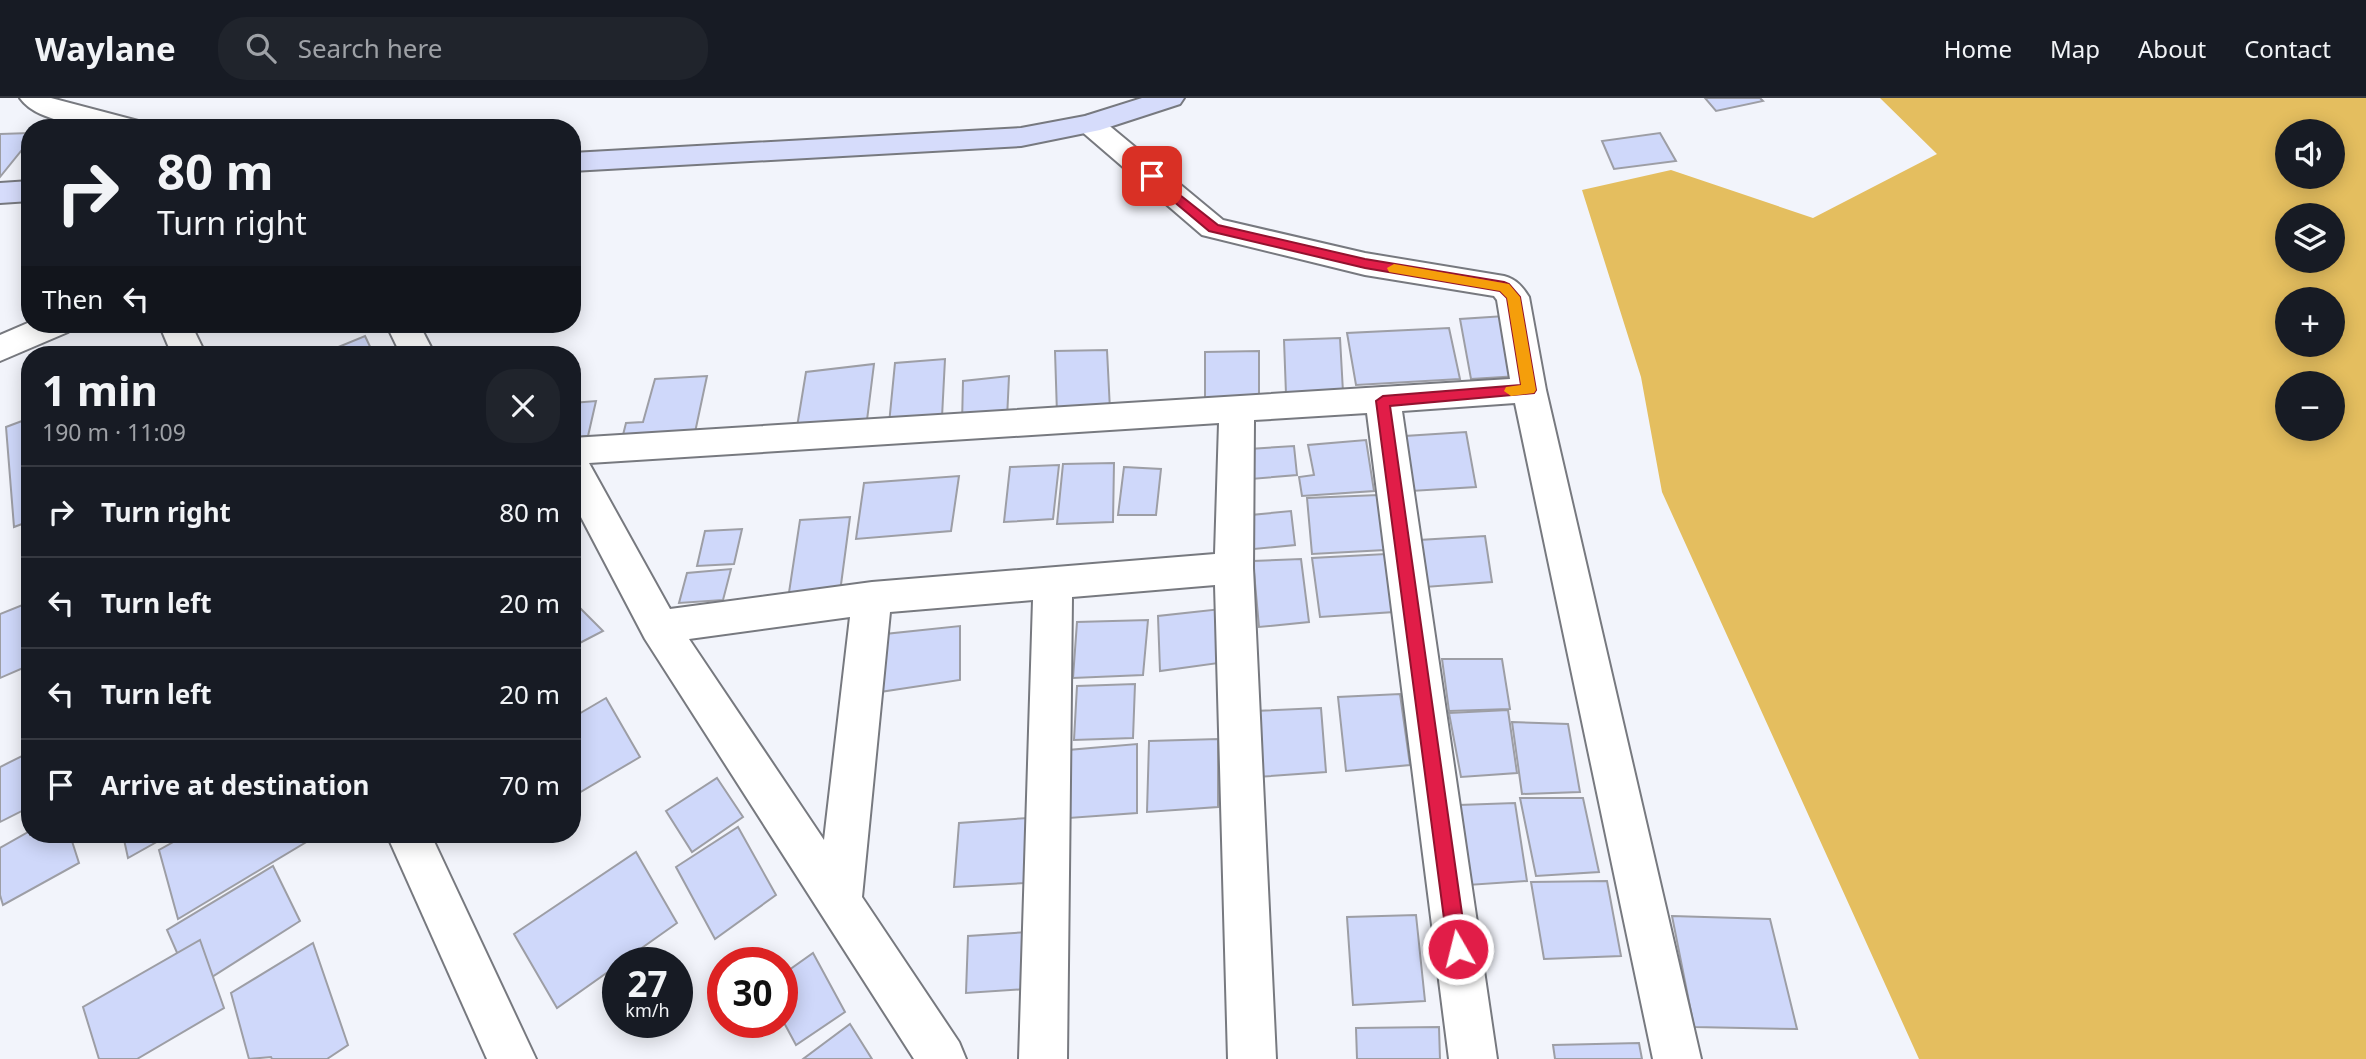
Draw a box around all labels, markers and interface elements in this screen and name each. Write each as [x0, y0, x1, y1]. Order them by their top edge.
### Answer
search box [218, 17, 708, 80]
text: Waylane [35, 26, 176, 71]
icon: search [242, 29, 280, 67]
text: Search here [298, 30, 442, 66]
text: Home [1944, 32, 2012, 65]
text: Map [2050, 32, 2100, 65]
text: About [2138, 32, 2206, 65]
text: Contact [2244, 32, 2331, 65]
map controls [2275, 119, 2345, 441]
button: sound [2275, 119, 2345, 189]
text: 80 m [157, 138, 274, 204]
pin [1122, 146, 1182, 206]
icon: right [42, 147, 133, 238]
icon: arrive [1133, 157, 1171, 195]
text: Turn right [157, 201, 307, 244]
button: layers [2275, 203, 2345, 273]
icon: left [117, 280, 155, 318]
text: Then [42, 281, 103, 317]
button: + [2275, 287, 2345, 357]
text: 1 min [42, 361, 158, 418]
button: close [486, 369, 560, 443]
button: − [2275, 371, 2345, 441]
text: 190 m · 11:09 [42, 416, 186, 448]
icon: right [42, 493, 80, 531]
text: Turn right [101, 494, 231, 530]
text: 80 m [499, 494, 560, 530]
icon: left [42, 584, 80, 622]
text: Turn left [101, 585, 212, 621]
text: 20 m [499, 585, 560, 621]
icon: left [42, 675, 80, 713]
text: Turn left [101, 676, 212, 712]
text: 20 m [499, 676, 560, 712]
icon: arrive [42, 766, 80, 804]
text: Arrive at destination [101, 767, 370, 803]
text: 70 m [499, 767, 560, 803]
position arrow [1421, 912, 1495, 986]
speed limit sign: 30 [707, 947, 798, 1038]
text: 27 [627, 960, 668, 1007]
text: km/h [625, 998, 670, 1022]

